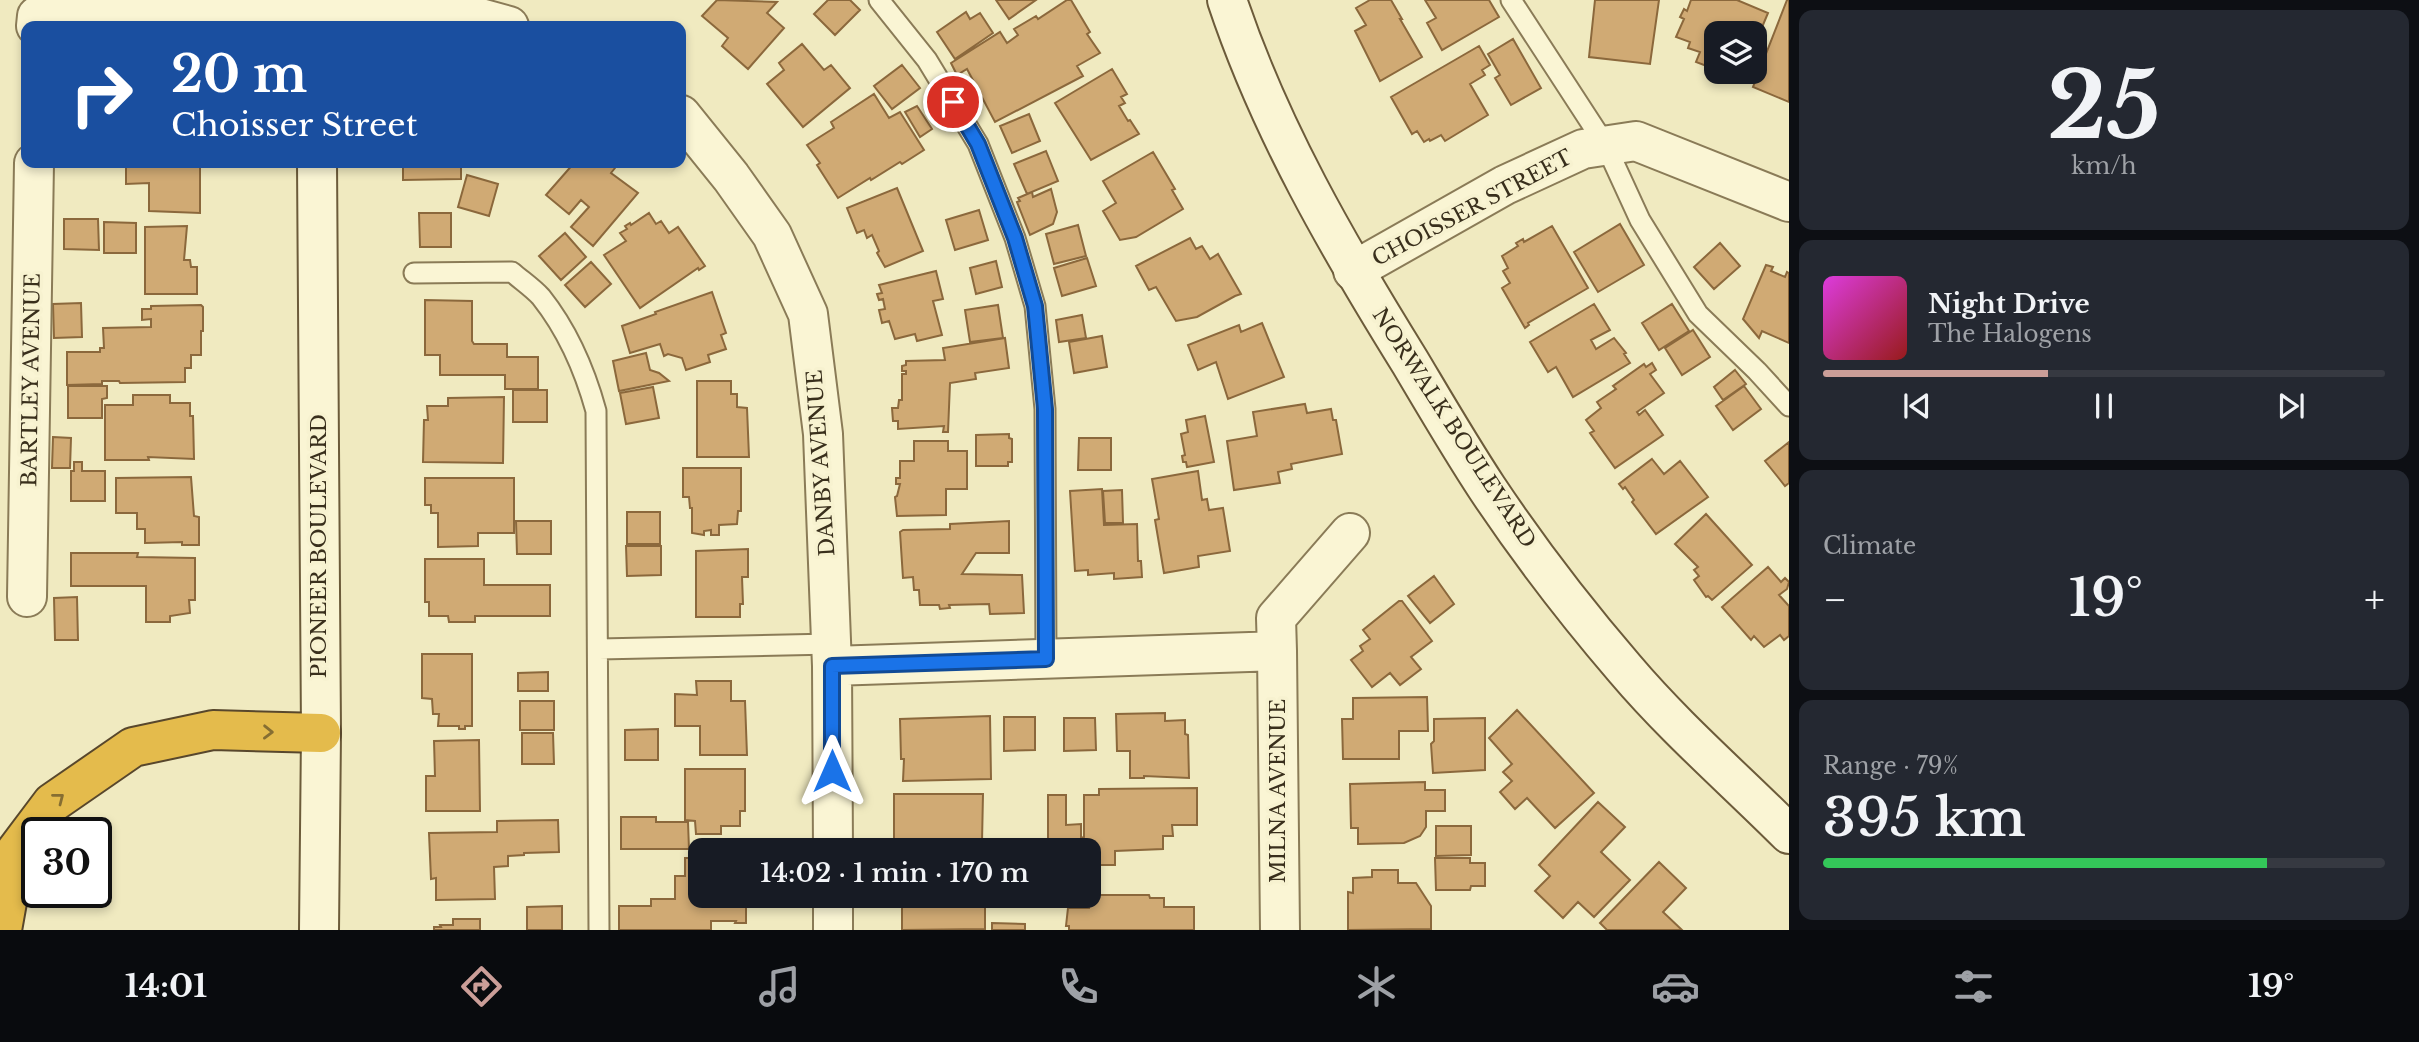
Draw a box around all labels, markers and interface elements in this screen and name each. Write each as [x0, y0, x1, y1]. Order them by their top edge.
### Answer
map controls [1704, 21, 1767, 84]
button: layers [1704, 21, 1767, 84]
text: 20 m [171, 44, 307, 105]
icon: right [56, 49, 147, 140]
text: 25 [2047, 50, 2161, 163]
pin [923, 72, 983, 132]
icon: arrive [934, 83, 972, 121]
text: Choisser Street [171, 105, 418, 145]
street label: CHOISSER STREET [1368, 144, 1577, 272]
text: km/h [2071, 152, 2137, 180]
street label: BARTLEY AVENUE [16, 273, 46, 487]
text: Night Drive [1928, 288, 2090, 320]
street label: NORWALK BOULEVARD [1367, 303, 1541, 553]
text: The Halogens [1928, 320, 2092, 348]
street label: DANBY AVENUE [802, 369, 840, 557]
icon: previous [1898, 387, 1936, 425]
icon: pause [2085, 387, 2123, 425]
icon: next [2272, 387, 2310, 425]
street label: PIONEER BOULEVARD [306, 414, 332, 678]
text: Climate [1823, 532, 1916, 560]
text: 19° [2068, 566, 2143, 630]
text: − [1823, 576, 1847, 623]
text: + [2364, 576, 2385, 623]
street label: MILNA AVENUE [1265, 699, 1291, 883]
one-way arrow [264, 724, 274, 740]
position arrow [795, 734, 869, 808]
text: Range · 79% [1823, 752, 1958, 780]
text: 395 km [1823, 786, 2026, 850]
one-way arrow [51, 794, 64, 807]
speed limit sign: 30 [21, 817, 112, 908]
text: 14:02 · 1 min · 170 m [760, 857, 1029, 889]
icon: directions [457, 962, 506, 1011]
icon: music [755, 962, 804, 1011]
icon: phone [1054, 962, 1103, 1011]
icon: climate [1352, 962, 1401, 1011]
icon: car [1651, 962, 1700, 1011]
icon: filters [1949, 962, 1998, 1011]
text: 14:01 [125, 966, 207, 1006]
text: 19° [2248, 966, 2294, 1006]

